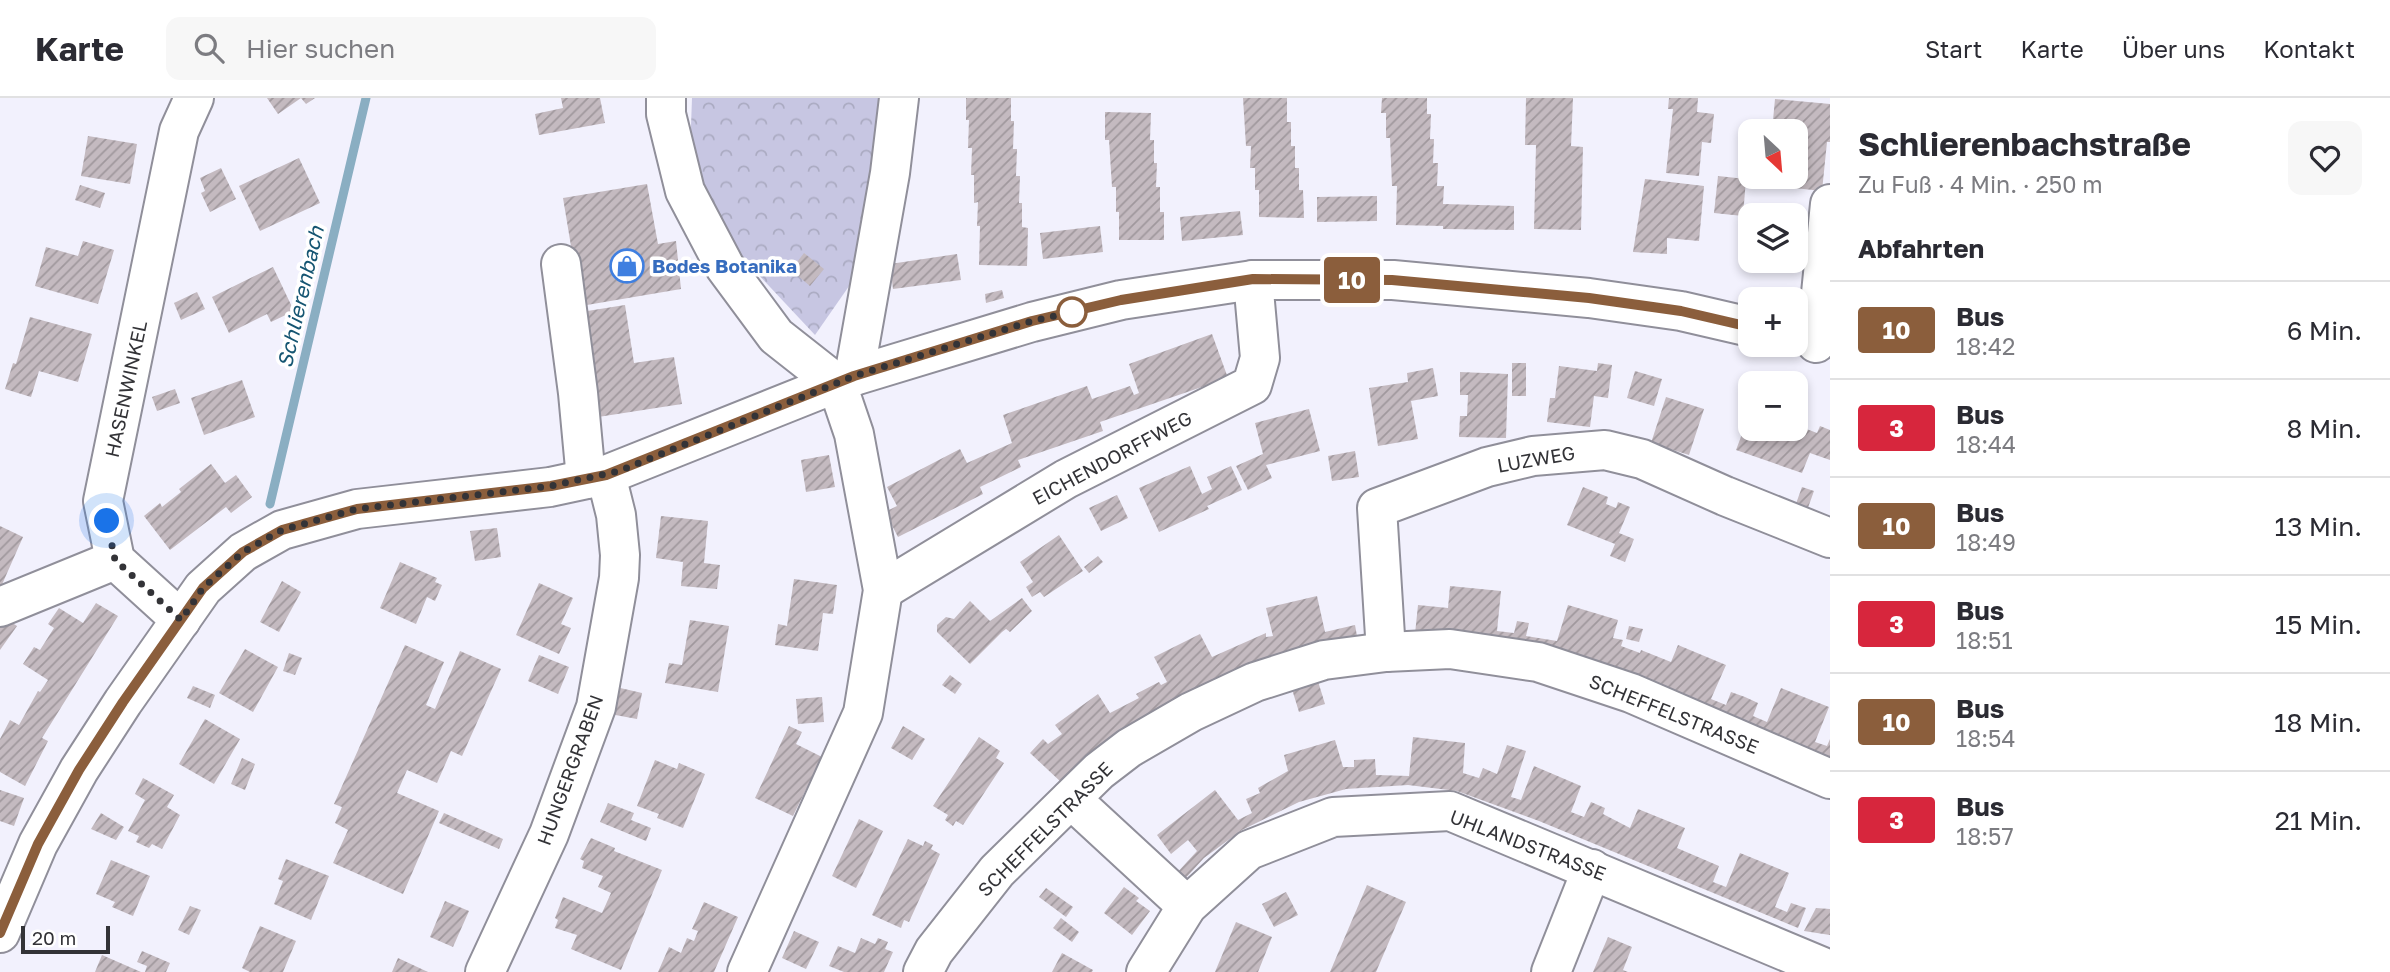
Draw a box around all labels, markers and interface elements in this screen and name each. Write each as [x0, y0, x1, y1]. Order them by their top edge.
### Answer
search box [166, 17, 656, 80]
text: Karte [35, 29, 124, 68]
icon: search [190, 29, 228, 67]
text: Hier suchen [246, 33, 395, 64]
text: Start [1925, 34, 1982, 63]
text: Karte [2020, 34, 2084, 63]
text: Über uns [2122, 34, 2225, 63]
text: Kontakt [2263, 34, 2355, 63]
north arrow [1738, 119, 1808, 189]
map controls [1738, 119, 1808, 441]
button: heart [2288, 121, 2362, 195]
text: Schlierenbachstraße [1858, 124, 2191, 163]
text: Zu Fuß · 4 Min. · 250 m [1858, 170, 2103, 198]
button: layers [1738, 203, 1808, 273]
water label: Schlierenbach [271, 222, 329, 370]
text: Abfahrten [1858, 233, 1984, 264]
shop icon: Bodes Botanika [608, 247, 646, 285]
place label: Bodes Botanika [652, 254, 797, 277]
line badge: 10 [1320, 257, 1384, 303]
text: 10 [1338, 265, 1366, 294]
button: + [1738, 287, 1808, 357]
unlabelled marker [1057, 297, 1087, 327]
text: Bus [1956, 301, 2004, 332]
text: 10 [1883, 315, 1910, 344]
text: 6 Min. [2287, 315, 2362, 346]
street label: HASENWINKEL [100, 318, 151, 459]
text: 18:42 [1956, 332, 2015, 360]
button: − [1738, 371, 1808, 441]
text: Bus [1956, 399, 2004, 430]
street label: EICHENDORFFWEG [1028, 406, 1195, 509]
text: 3 [1889, 413, 1904, 442]
text: 8 Min. [2287, 413, 2362, 444]
text: 18:44 [1956, 430, 2016, 458]
street label: LUZWEG [1495, 440, 1577, 477]
text: Bus [1956, 497, 2004, 528]
your location [89, 503, 124, 538]
text: 10 [1883, 511, 1910, 540]
text: 13 Min. [2275, 511, 2362, 542]
text: 18:49 [1956, 528, 2016, 556]
text: Bus [1956, 595, 2004, 626]
text: 3 [1889, 609, 1904, 638]
text: 15 Min. [2275, 609, 2362, 640]
text: 18:51 [1956, 626, 2013, 654]
street label: SCHEFFELSTRASSE [1586, 669, 1762, 758]
street label: HUNGERGRABEN [532, 691, 607, 848]
text: Bus [1956, 693, 2004, 724]
text: 10 [1883, 707, 1910, 736]
text: 18 Min. [2274, 707, 2362, 738]
text: 18:54 [1956, 724, 2015, 752]
street label: SCHEFFELSTRASSE [973, 757, 1117, 901]
text: Bus [1956, 791, 2004, 822]
street label: UHLANDSTRASSE [1447, 804, 1609, 885]
text: 3 [1889, 805, 1904, 834]
text: 21 Min. [2275, 805, 2362, 836]
text: 18:57 [1956, 822, 2014, 850]
scale bar [21, 923, 110, 955]
text: 20 m [32, 926, 76, 949]

